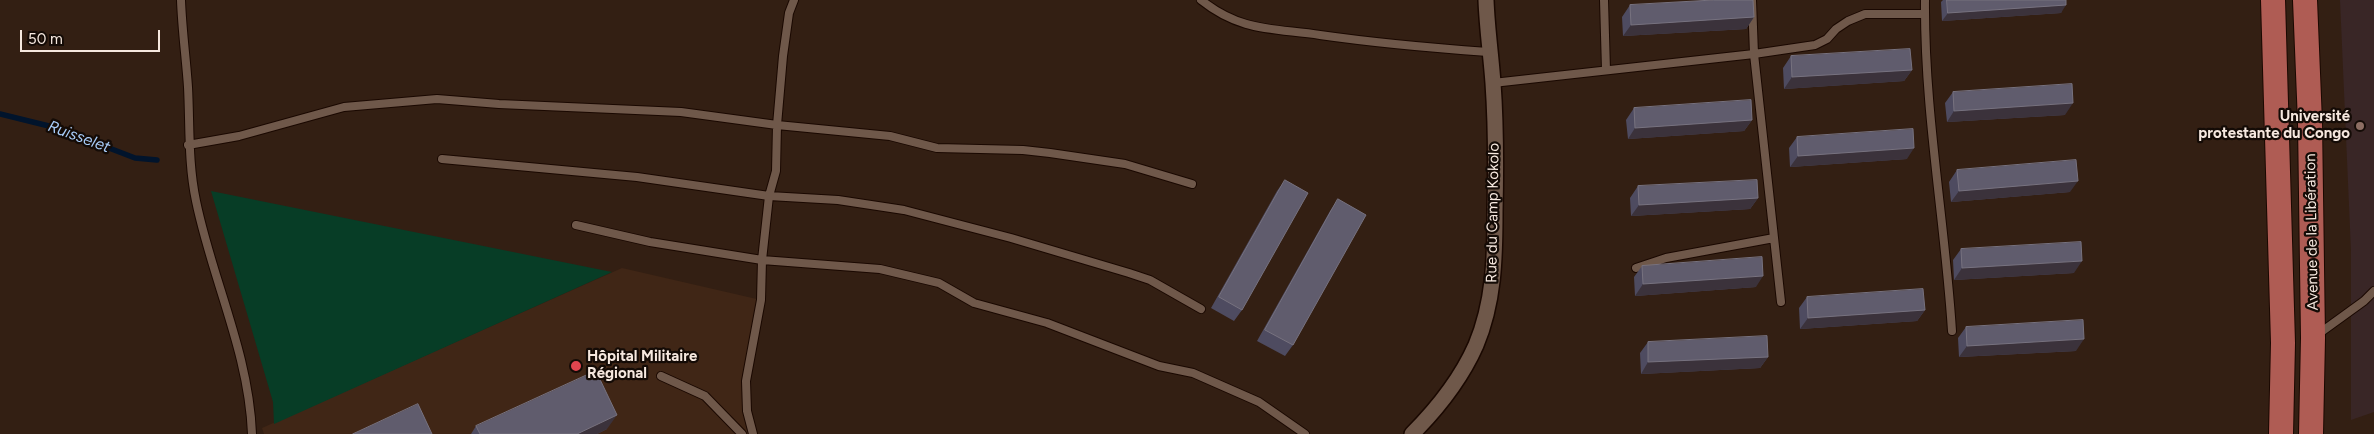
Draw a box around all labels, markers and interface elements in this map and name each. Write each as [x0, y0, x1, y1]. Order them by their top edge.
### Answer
scale bar [22, 20, 162, 52]
text: 50 m [28, 30, 63, 48]
place label: Université protestante du Congo [2198, 108, 2350, 143]
water label: Ruisselet [45, 117, 113, 157]
marker: Université protestante du Congo [2354, 120, 2366, 132]
street label: Rue du Camp Kokolo [1483, 143, 1503, 283]
street label: Avenue de la Libération [2302, 153, 2322, 311]
place label: Hôpital Militaire Régional [587, 348, 697, 383]
marker: Hôpital Militaire Régional [569, 359, 583, 373]

